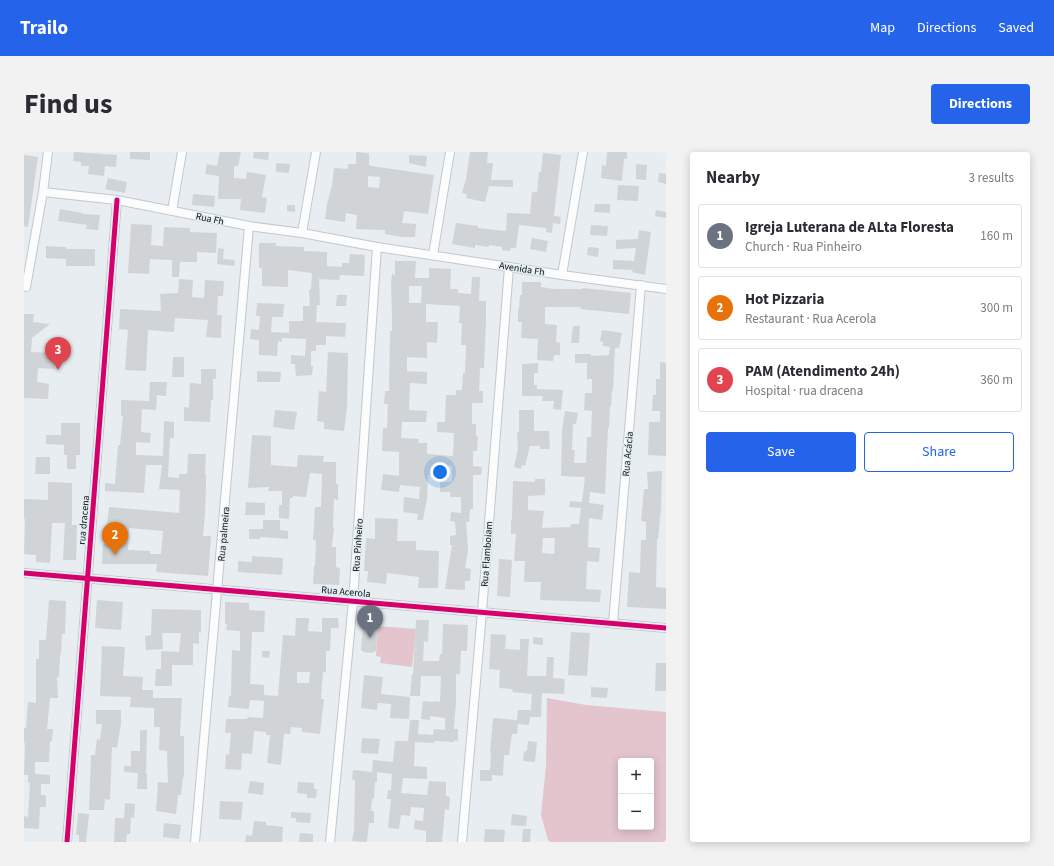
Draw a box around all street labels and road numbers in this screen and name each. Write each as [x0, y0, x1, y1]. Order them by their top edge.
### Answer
street label: Rua Fh [194, 209, 225, 229]
street label: Avenida Fh [498, 258, 546, 279]
street label: Rua Acácia [619, 431, 637, 477]
street label: rua dracena [75, 495, 93, 545]
street label: Rua palmeira [215, 506, 233, 562]
street label: Rua Pinheiro [349, 518, 367, 572]
street label: Rua Flamboiam [478, 521, 496, 587]
street label: Rua Acerola [321, 583, 371, 601]

